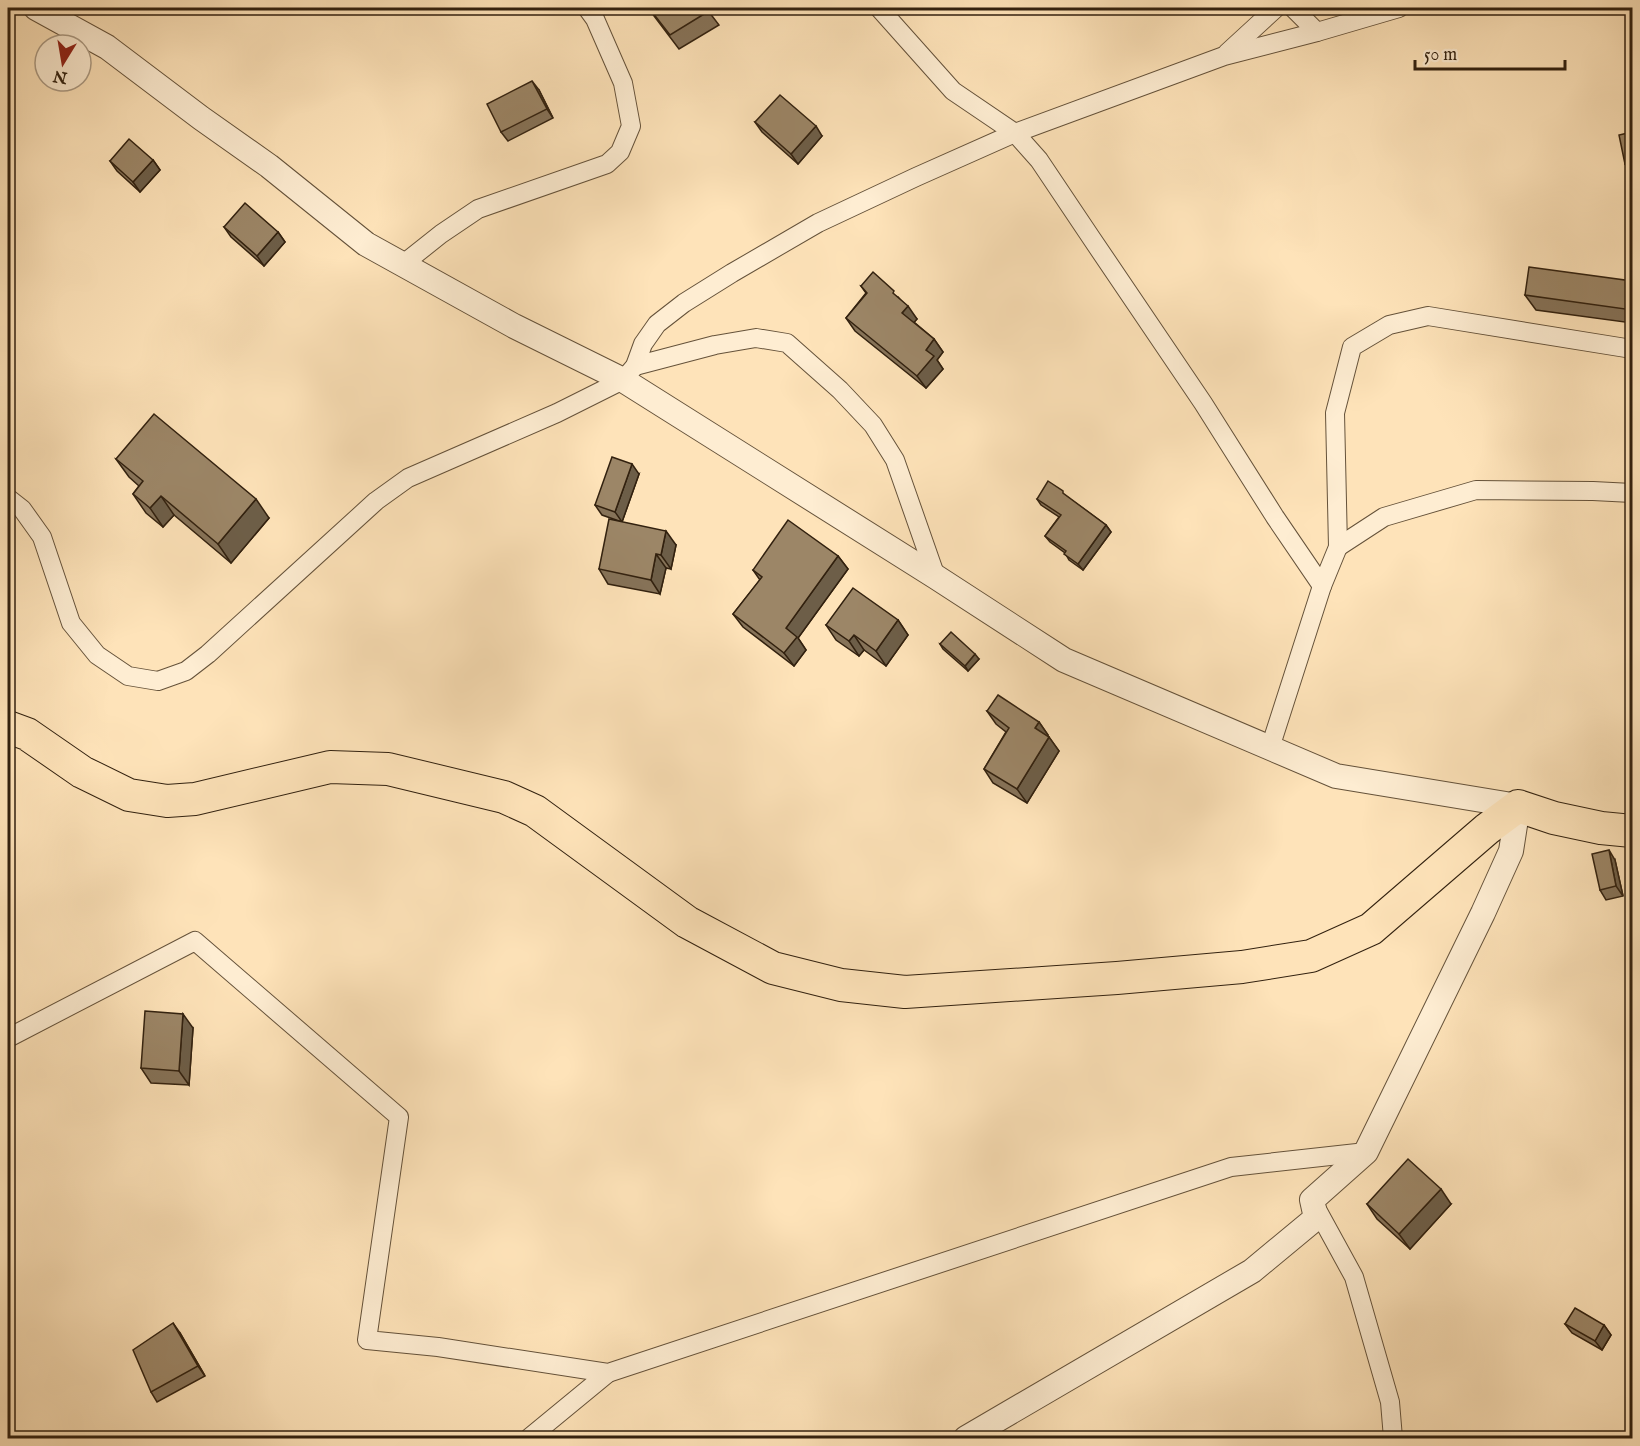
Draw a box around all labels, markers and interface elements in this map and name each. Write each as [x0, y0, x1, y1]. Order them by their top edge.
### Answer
north arrow [33, 33, 93, 93]
scale bar [1415, 33, 1565, 71]
text: 50 m [1424, 44, 1457, 67]
text: N [52, 65, 70, 87]

